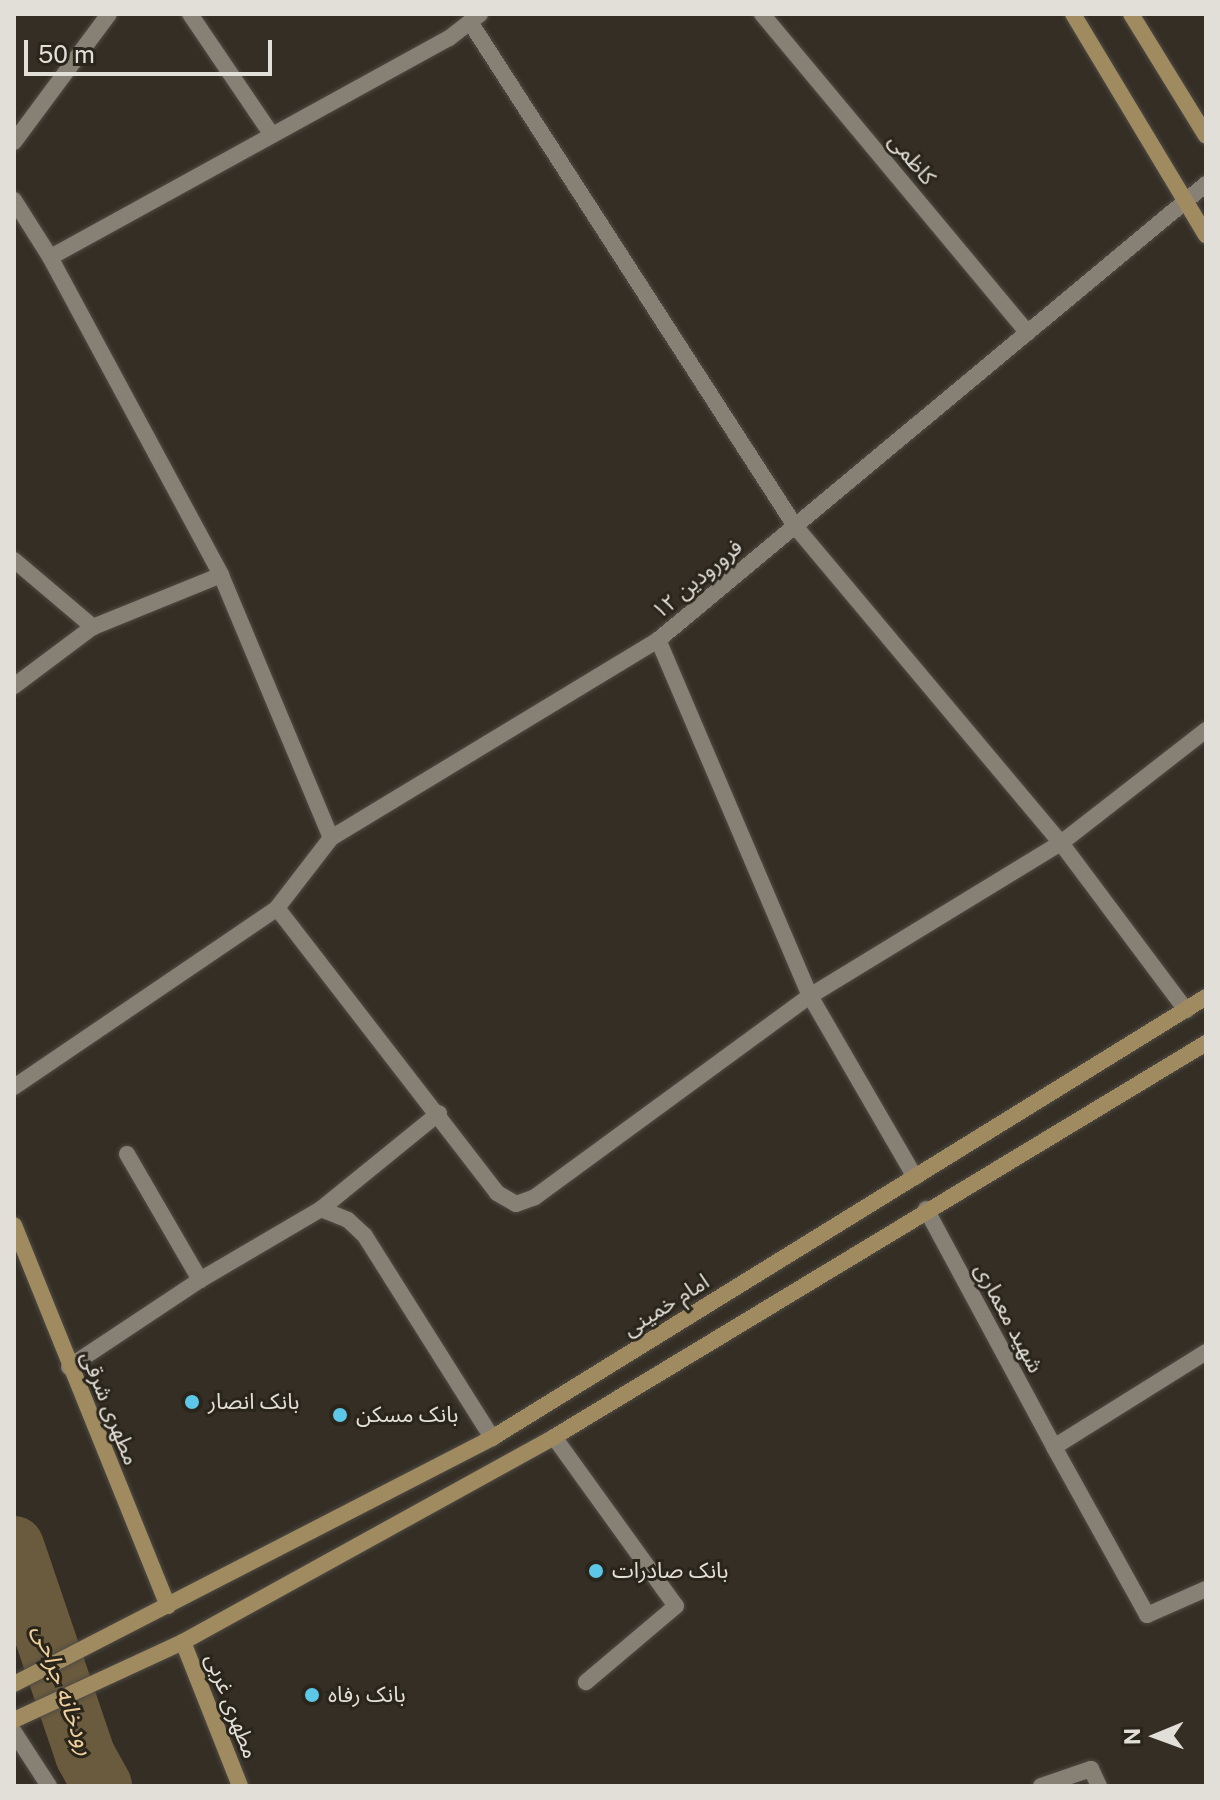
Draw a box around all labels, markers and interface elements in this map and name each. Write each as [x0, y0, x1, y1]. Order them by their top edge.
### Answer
scale bar [28, 24, 276, 74]
text: 50 m [38, 40, 95, 68]
street label: کاظمی [883, 128, 941, 190]
street label: ۱۲ فرورودین [646, 534, 748, 624]
street label: شهید معماری [969, 1259, 1049, 1377]
street label: امام خمینی [618, 1268, 714, 1342]
street label: مطهری شرقی [75, 1347, 145, 1469]
place label: بانک انصار [208, 1389, 300, 1415]
marker: بانک انصار [183, 1393, 201, 1411]
place label: بانک مسکن [356, 1402, 459, 1428]
marker: بانک مسکن [331, 1406, 349, 1424]
place label: بانک صادرات [612, 1558, 728, 1584]
marker: بانک صادرات [587, 1562, 605, 1580]
water label: رودخانه جراحی [27, 1621, 101, 1759]
street label: مطهری غربی [200, 1650, 264, 1762]
place label: بانک رفاه [328, 1682, 406, 1708]
marker: بانک رفاه [303, 1686, 321, 1704]
north arrow [1116, 1696, 1196, 1776]
text: N [1119, 1728, 1145, 1745]

